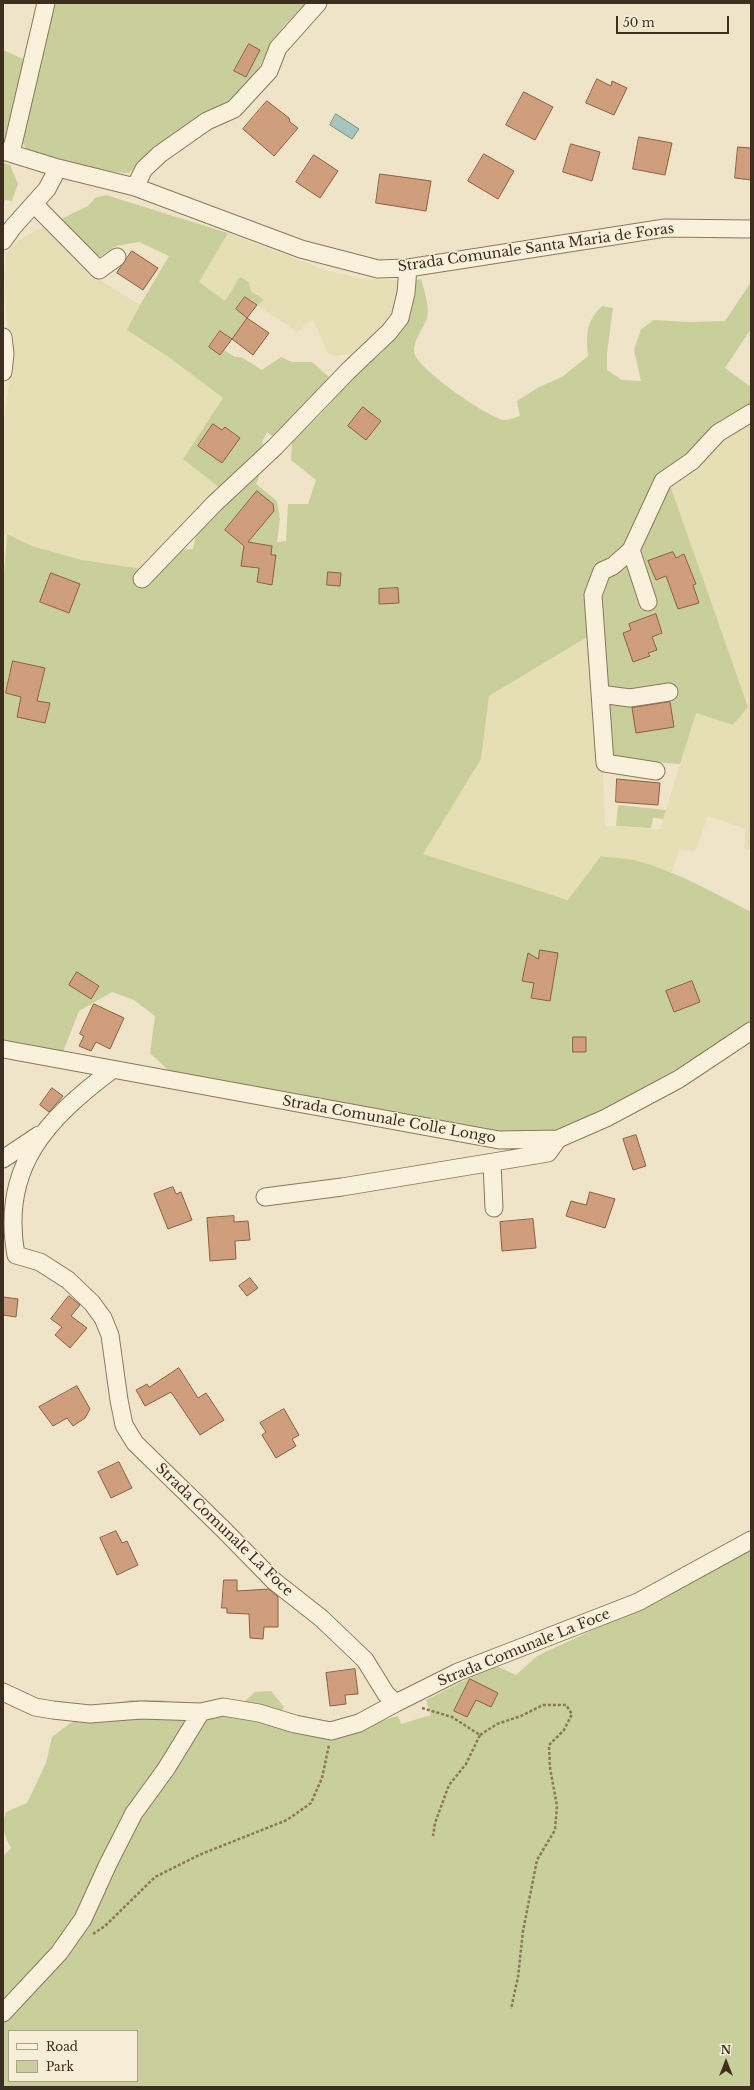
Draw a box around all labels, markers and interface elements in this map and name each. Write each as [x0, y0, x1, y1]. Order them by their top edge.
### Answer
scale bar [618, 8, 731, 34]
text: 50 m [623, 15, 655, 30]
street label: Strada Comunale Santa Maria de Foras [397, 220, 675, 276]
street label: Strada Comunale Colle Longo [281, 1093, 497, 1147]
street label: Strada Comunale La Foce [152, 1460, 296, 1600]
street label: Strada Comunale La Foce [435, 1606, 613, 1690]
legend [8, 2030, 138, 2082]
text: Road [46, 2039, 78, 2054]
north arrow [706, 2042, 746, 2082]
text: N [721, 2043, 731, 2057]
text: Park [46, 2059, 74, 2074]

